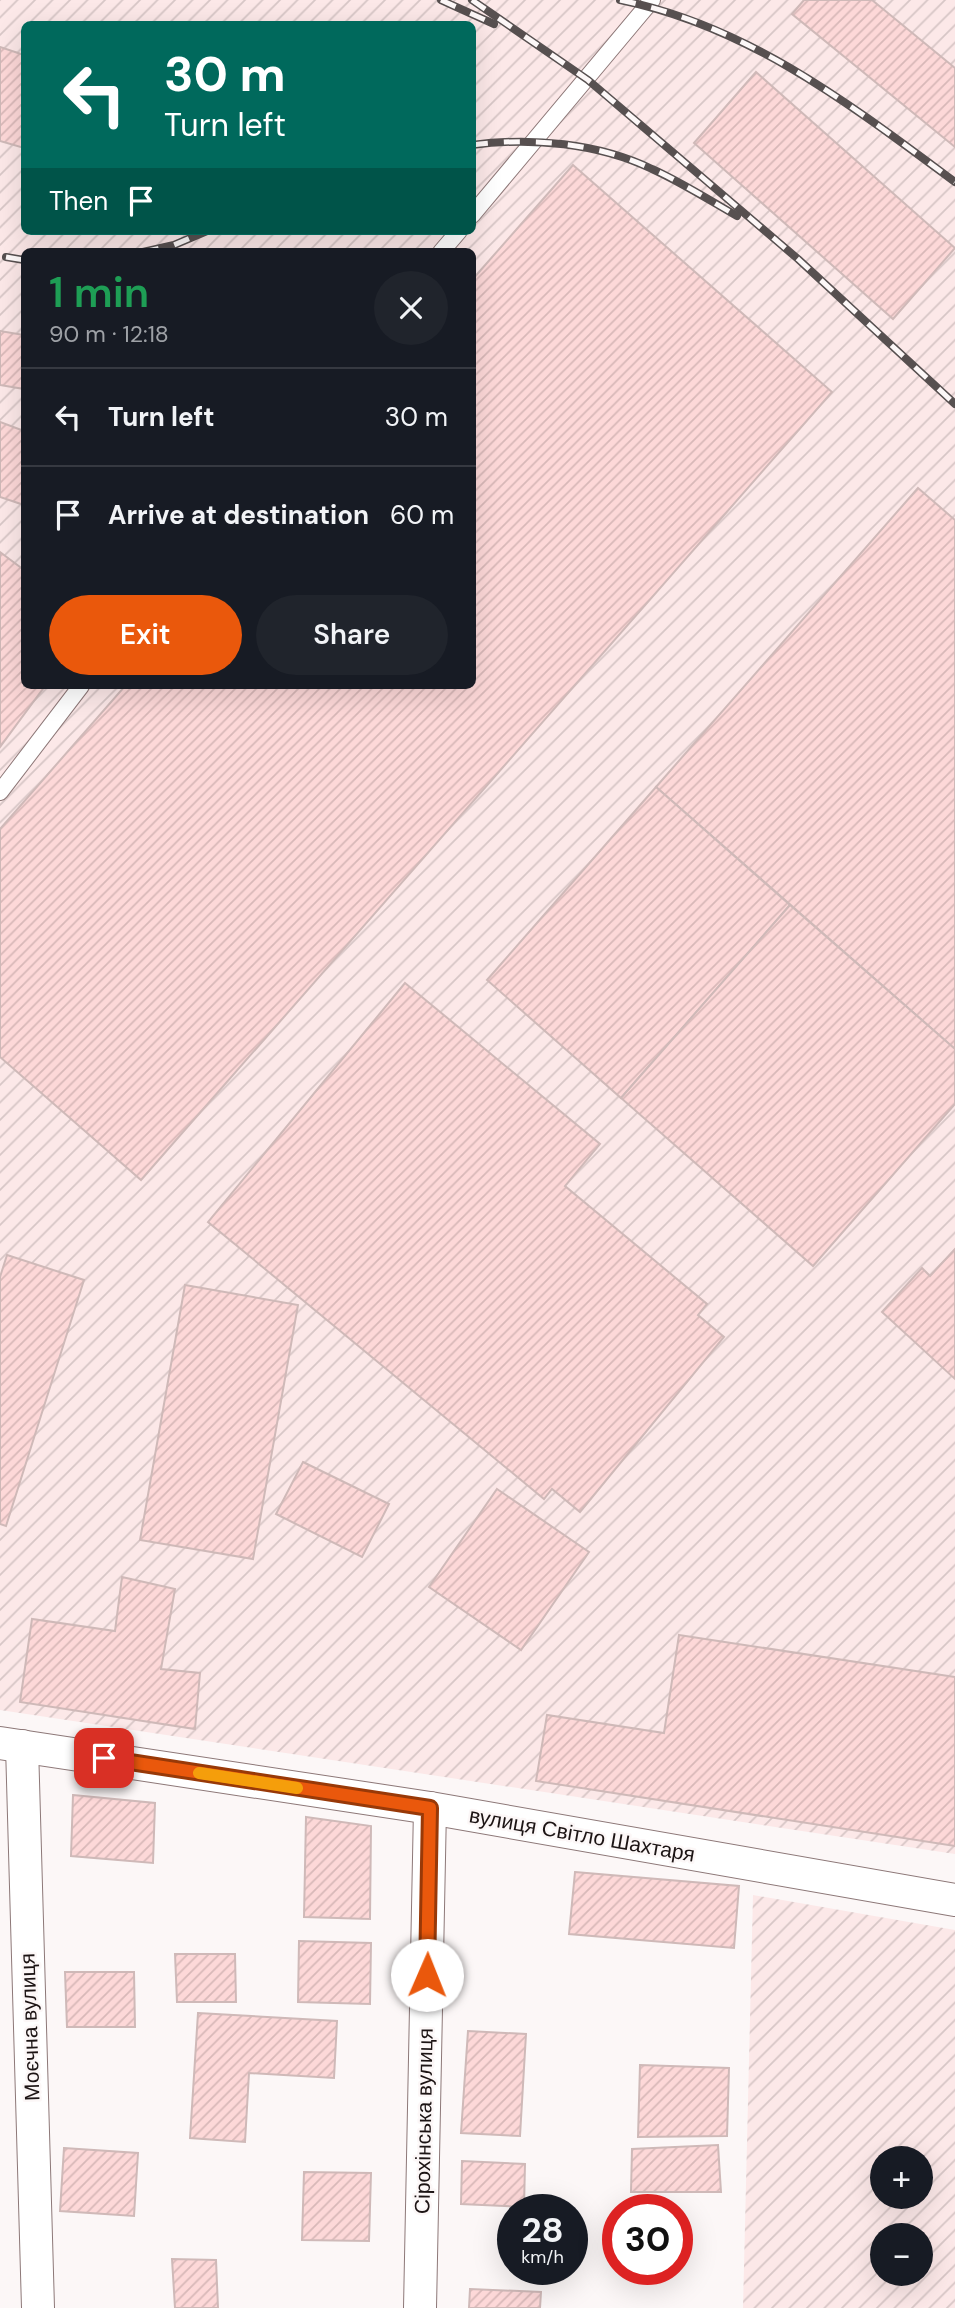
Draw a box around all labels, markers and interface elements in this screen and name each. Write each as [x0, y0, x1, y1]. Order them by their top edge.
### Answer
text: 30 m [164, 42, 286, 106]
icon: left [49, 49, 140, 140]
text: Turn left [164, 104, 286, 146]
icon: arrive [122, 182, 160, 220]
text: Then [49, 184, 108, 218]
text: 1 min [49, 265, 149, 320]
button: close [374, 271, 448, 345]
text: 90 m · 12:18 [49, 319, 169, 349]
icon: left [49, 398, 87, 436]
text: Turn left [108, 400, 215, 434]
text: 30 m [385, 400, 448, 434]
icon: arrive [49, 496, 87, 534]
text: Arrive at destination [108, 498, 369, 532]
text: 60 m [390, 498, 454, 532]
button: Exit [49, 595, 242, 675]
button: Share [256, 595, 448, 675]
pin [74, 1728, 134, 1788]
icon: arrive [85, 1739, 123, 1777]
street label: вулиця Світло Шахтаря [467, 1801, 697, 1869]
position arrow [390, 1938, 464, 2012]
street label: Моєчна вулиця [13, 1953, 47, 2101]
street label: Сірохінська вулиця [408, 2028, 440, 2214]
map controls [870, 2146, 933, 2286]
button: + [870, 2146, 933, 2209]
speed limit sign: 30 [602, 2194, 693, 2285]
text: 28 [521, 2207, 564, 2253]
button: − [870, 2223, 933, 2286]
text: km/h [521, 2245, 564, 2269]

